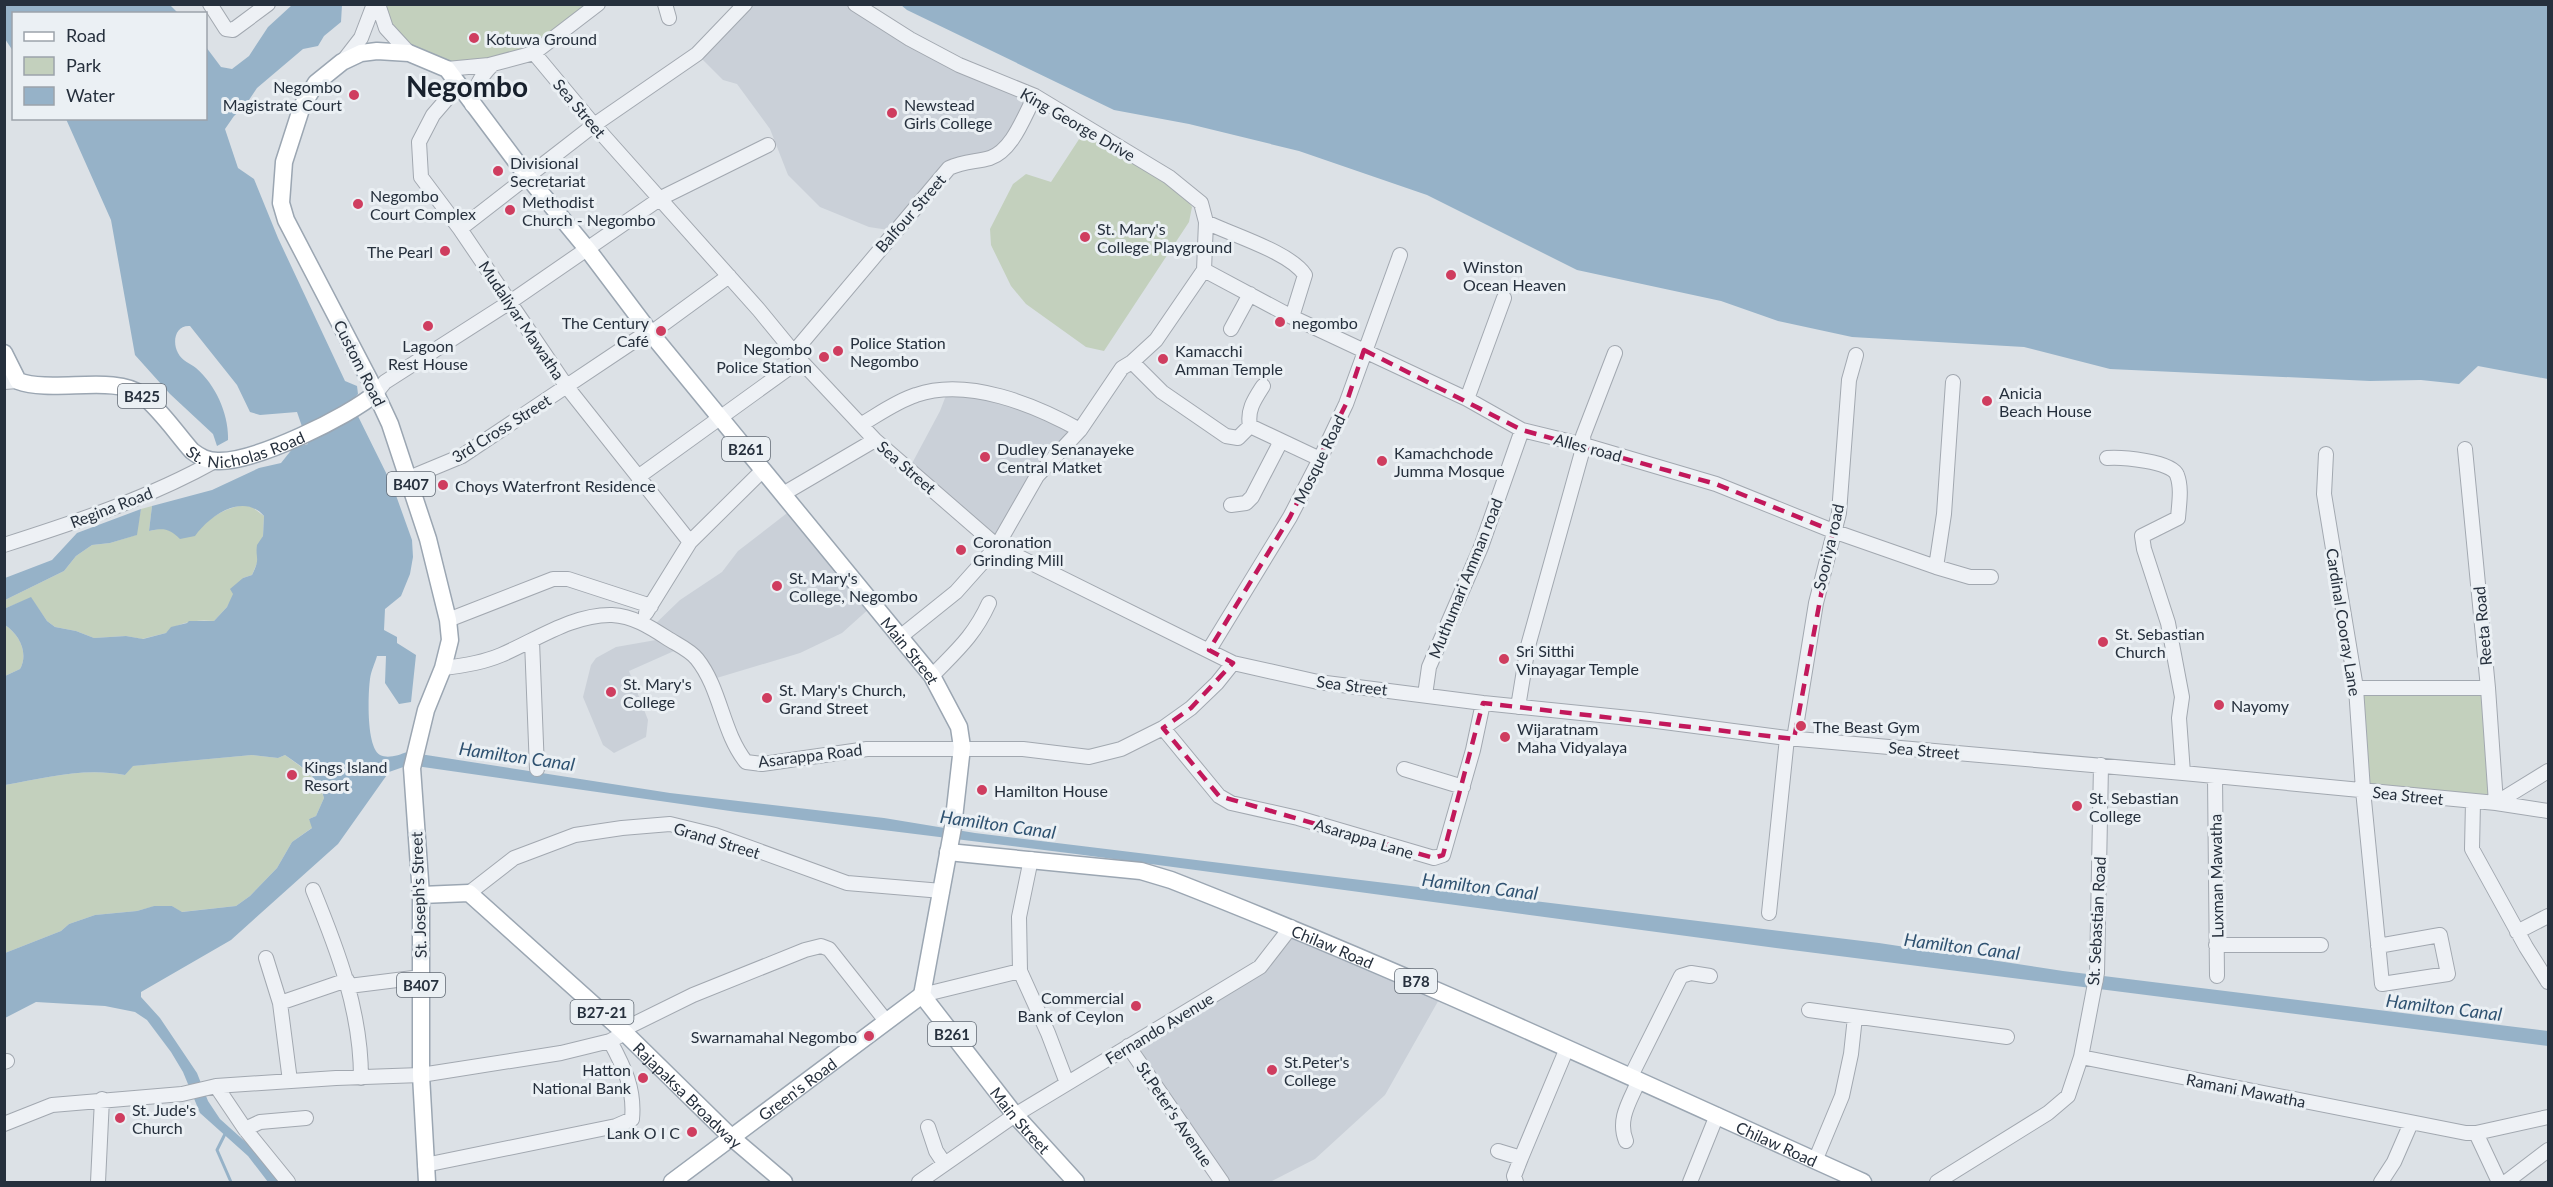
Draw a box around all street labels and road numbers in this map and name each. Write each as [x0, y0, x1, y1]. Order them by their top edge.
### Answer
street label: Sea Street [550, 75, 610, 142]
street label: King George Drive [1017, 83, 1139, 165]
street label: Balfour Street [871, 170, 949, 256]
street label: Mudaliyar Mawatha [475, 257, 569, 383]
street label: Custom Road [330, 317, 390, 409]
road number: B425 [118, 384, 166, 408]
street label: 3rd Cross Street [448, 390, 554, 466]
street label: Mosque Road [1289, 411, 1349, 507]
street label: St. Nicholas Road [183, 426, 307, 471]
street label: Alles road [1552, 429, 1624, 465]
street label: Sea Street [874, 436, 940, 498]
road number: B261 [722, 437, 770, 461]
road number: B407 [387, 472, 435, 496]
street label: Regina Road [67, 483, 155, 531]
street label: Muthumari Amman road [1424, 495, 1506, 661]
street label: Sooriya road [1809, 502, 1847, 592]
street label: Cardinal Cooray Lane [2323, 547, 2365, 697]
street label: Reeta Road [2469, 586, 2495, 666]
street label: Main Street [877, 612, 944, 687]
street label: Sea Street [1315, 671, 1389, 699]
street label: Sea Street [1888, 737, 1961, 763]
street label: Asarappa Road [757, 739, 863, 771]
street label: Sea Street [2372, 782, 2445, 808]
street label: Asarappa Lane [1312, 814, 1416, 862]
street label: Luxman Mawatha [2205, 814, 2227, 938]
street label: Grand Street [672, 818, 763, 862]
street label: St. Joseph's Street [406, 831, 430, 958]
street label: St. Sebastian Road [2083, 856, 2109, 986]
street label: Chilaw Road [1289, 920, 1377, 972]
road number: B78 [1395, 969, 1437, 993]
road number: B407 [397, 973, 445, 997]
street label: Fernando Avenue [1101, 988, 1217, 1068]
road number: B27-21 [570, 1000, 634, 1024]
road number: B261 [928, 1022, 976, 1046]
street label: Rajapaksa Broadway [630, 1038, 747, 1152]
street label: Green's Road [754, 1053, 840, 1124]
street label: St.Peter's Avenue [1133, 1058, 1217, 1170]
street label: Ramani Mawatha [2185, 1069, 2307, 1111]
street label: Main Street [987, 1083, 1055, 1157]
street label: Chilaw Road [1733, 1117, 1821, 1170]

